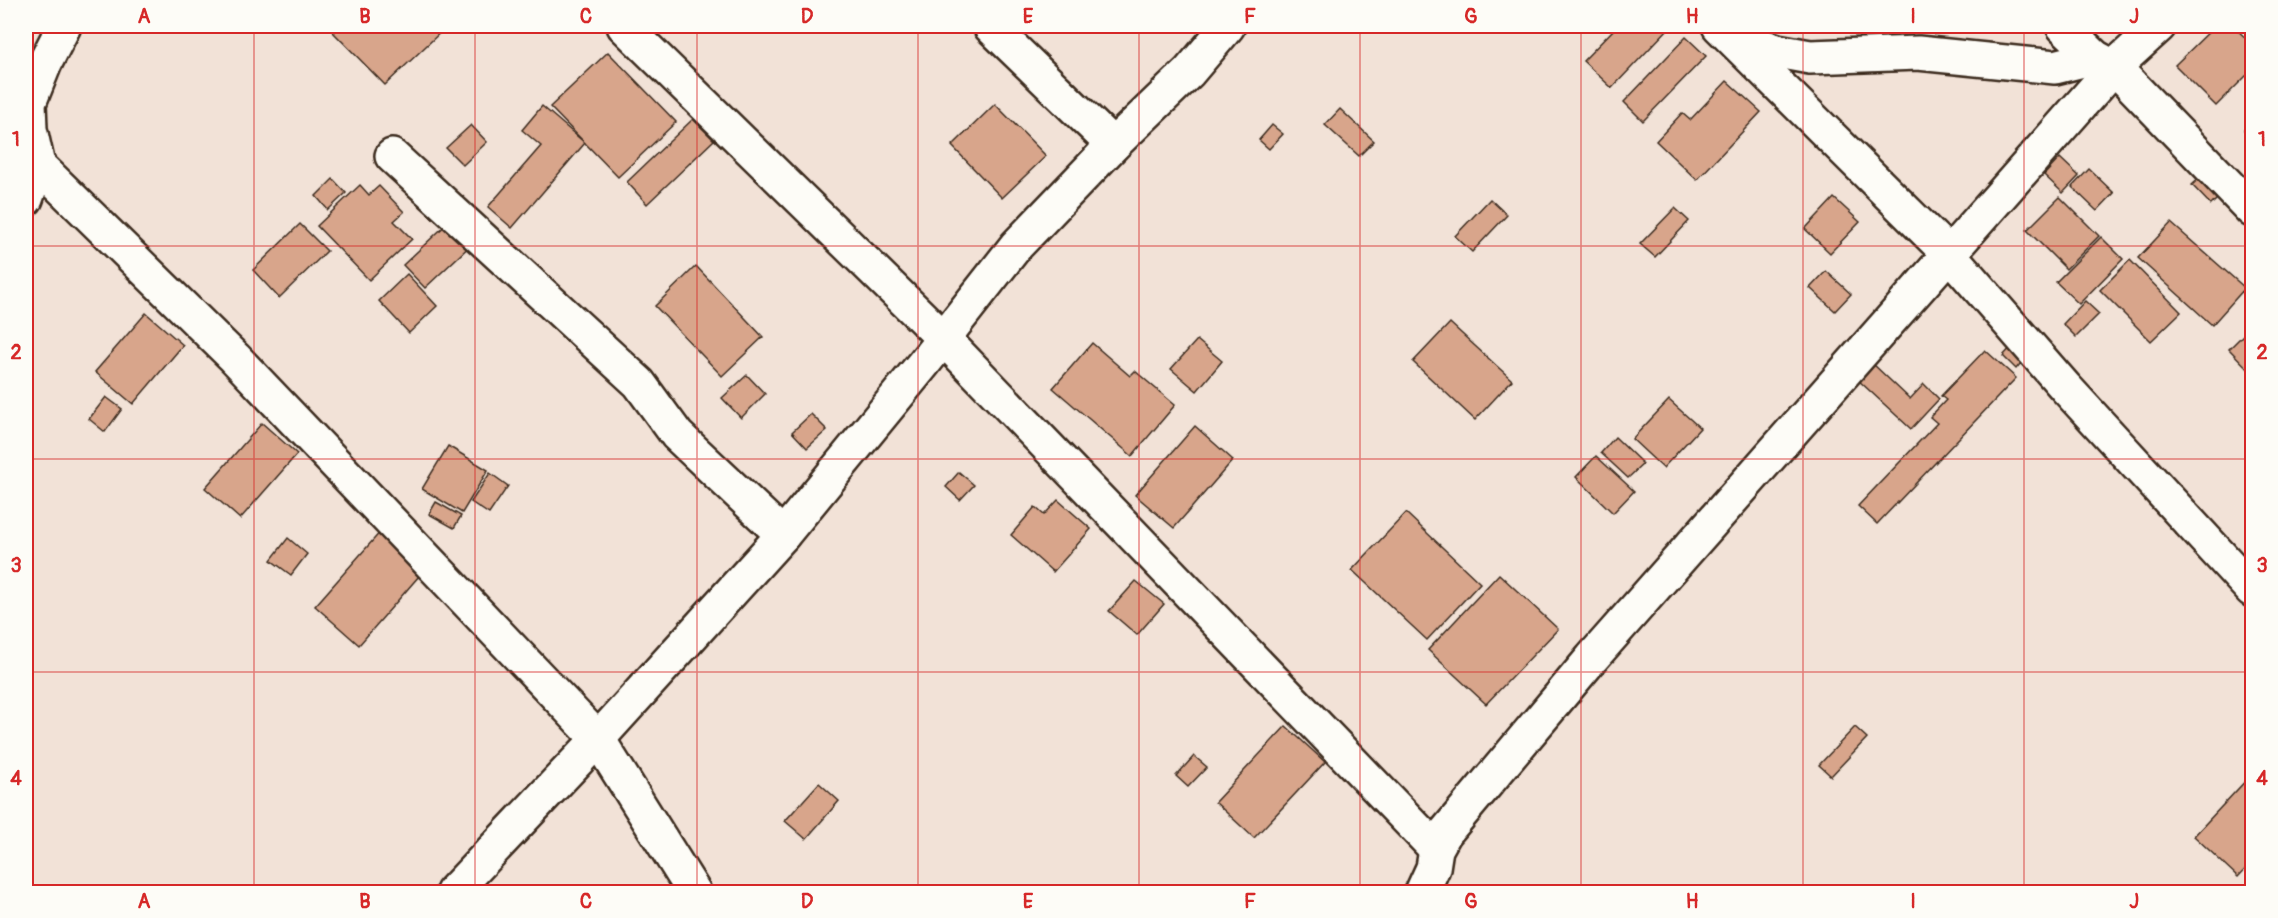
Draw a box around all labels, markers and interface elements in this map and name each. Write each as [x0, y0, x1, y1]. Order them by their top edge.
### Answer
text: A [138, 4, 151, 29]
text: B [359, 4, 371, 29]
text: C [580, 4, 592, 29]
text: D [801, 4, 814, 29]
text: E [1023, 4, 1034, 29]
text: F [1244, 4, 1256, 29]
text: G [1464, 4, 1478, 29]
text: H [1686, 4, 1699, 29]
text: I [1910, 4, 1916, 29]
text: J [2129, 4, 2139, 29]
text: 1 [12, 127, 20, 152]
text: 1 [2258, 127, 2266, 152]
text: 2 [10, 340, 22, 365]
text: 2 [2256, 340, 2268, 365]
text: 3 [10, 553, 22, 578]
text: 3 [2256, 553, 2268, 578]
text: 4 [10, 766, 22, 791]
text: 4 [2256, 766, 2268, 791]
text: A [138, 889, 151, 914]
text: B [359, 889, 371, 914]
text: C [580, 889, 592, 914]
text: D [801, 889, 814, 914]
text: E [1023, 889, 1034, 914]
text: F [1244, 889, 1256, 914]
text: G [1464, 889, 1478, 914]
text: H [1686, 889, 1699, 914]
text: I [1910, 889, 1916, 914]
text: J [2129, 889, 2139, 914]

